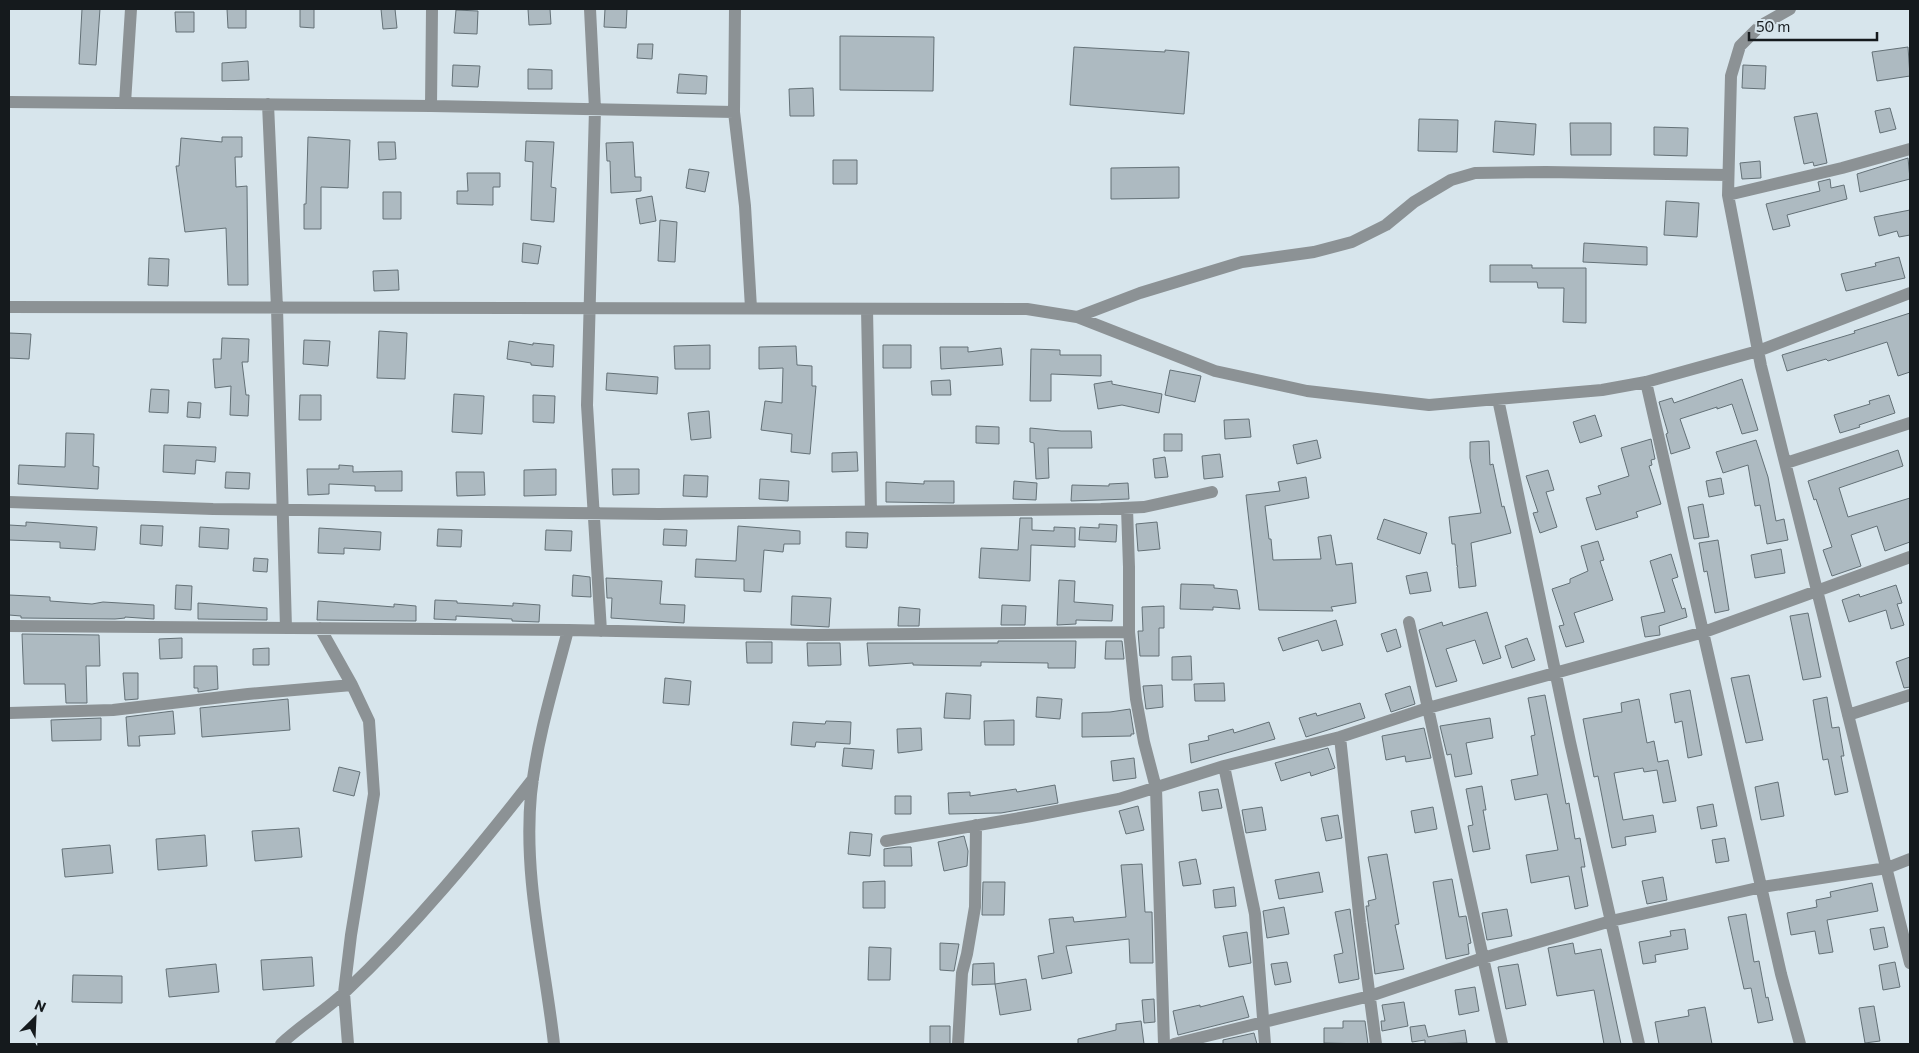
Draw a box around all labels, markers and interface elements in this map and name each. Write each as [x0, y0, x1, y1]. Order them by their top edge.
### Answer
scale bar [1749, 10, 1876, 42]
text: 50 m [1756, 17, 1790, 35]
north arrow [10, 993, 60, 1043]
text: N [32, 996, 49, 1016]

